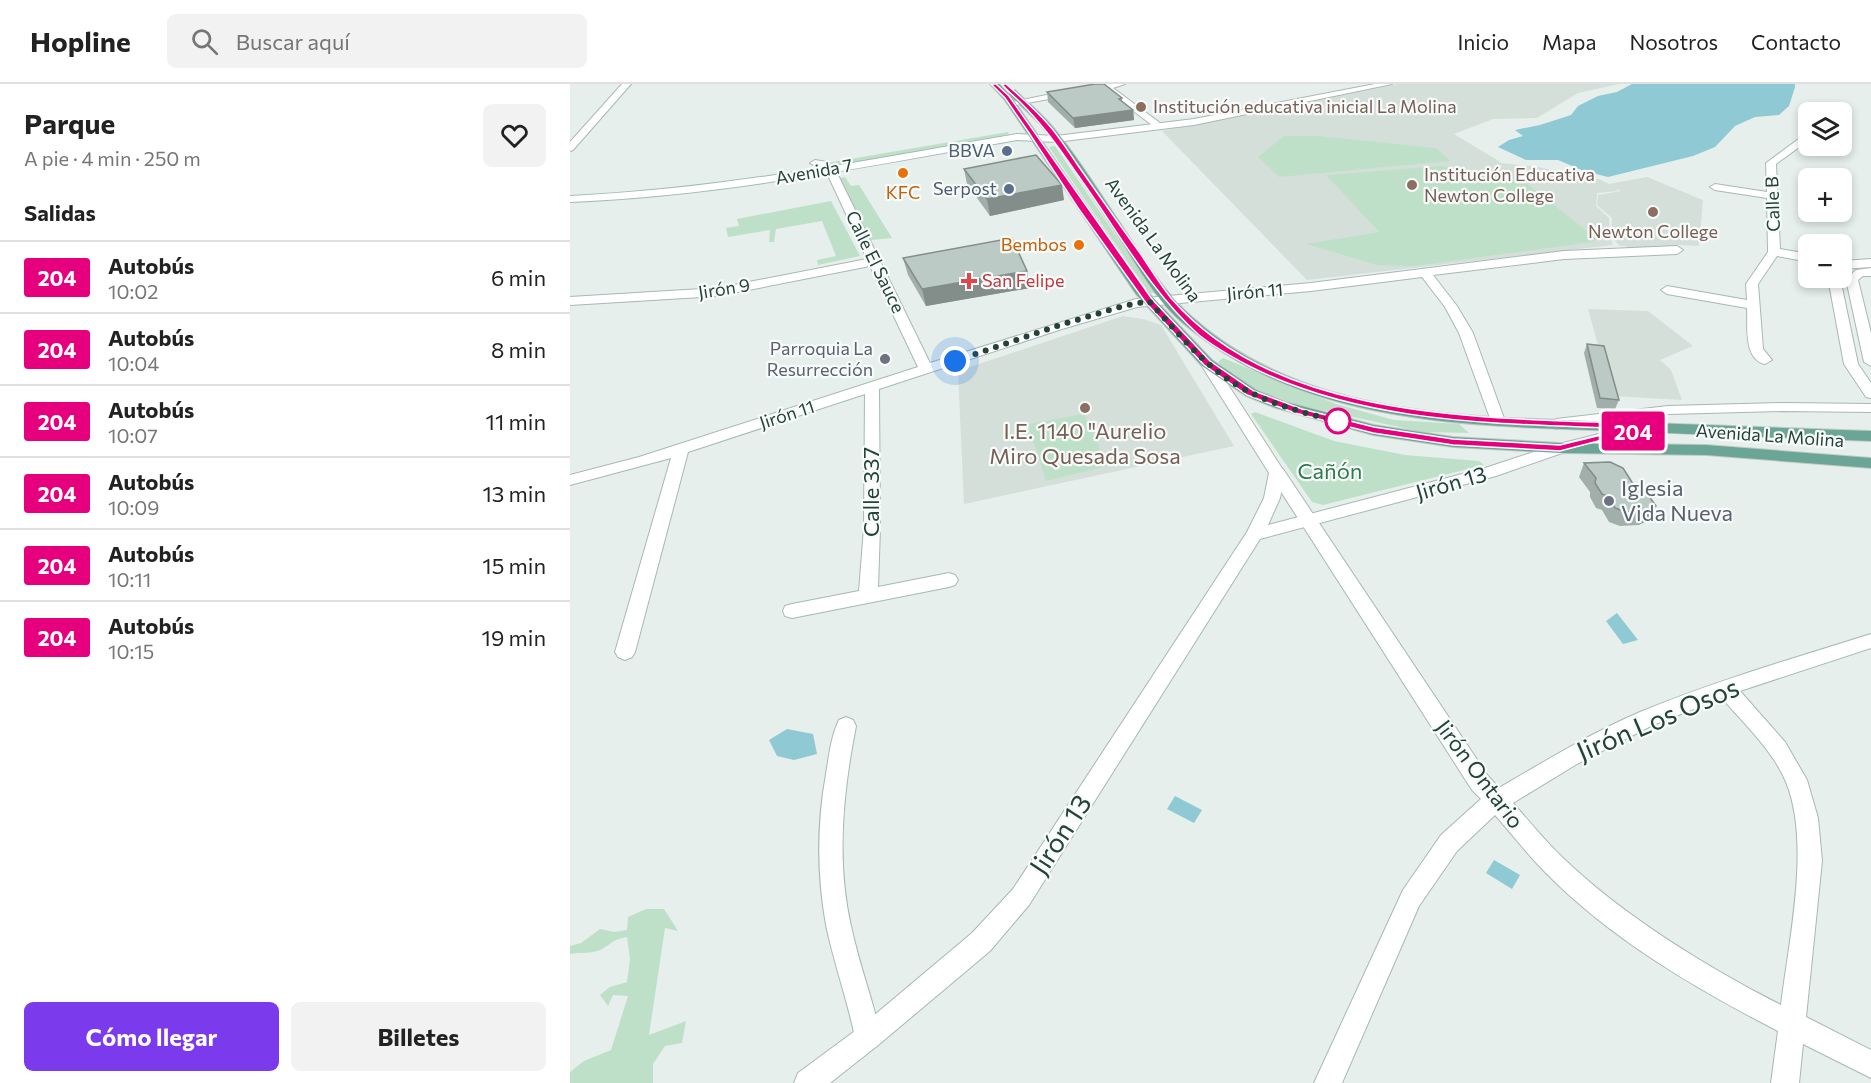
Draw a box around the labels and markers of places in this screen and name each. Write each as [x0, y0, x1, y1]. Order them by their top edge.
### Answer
place label: Institución educativa inicial La Molina [1153, 95, 1457, 117]
marker: Institución educativa inicial La Molina [1134, 100, 1148, 114]
place label: BBVA [948, 139, 995, 161]
marker: BBVA [1000, 144, 1014, 158]
place label: Institución Educativa Newton College [1424, 163, 1595, 206]
marker: KFC [896, 166, 910, 180]
place label: Serpost [933, 177, 997, 199]
marker: Institución Educativa Newton College [1405, 178, 1419, 192]
place label: KFC [886, 181, 920, 203]
marker: Serpost [1002, 182, 1016, 196]
marker: Newton College [1646, 205, 1660, 219]
place label: Newton College [1588, 220, 1718, 242]
place label: Bembos [1001, 233, 1067, 255]
marker: Bembos [1072, 238, 1086, 252]
place label: San Felipe [982, 269, 1065, 291]
marker: San Felipe [960, 272, 978, 290]
place label: Parroquia La Resurrección [767, 337, 873, 380]
marker: Parroquia La Resurrección [878, 352, 892, 366]
marker: I.E. 1140 "Aurelio Miro Quesada Sosa [1078, 401, 1092, 415]
unlabelled marker [1325, 408, 1351, 434]
place label: I.E. 1140 "Aurelio Miro Quesada Sosa [989, 417, 1181, 469]
place label: Iglesia Vida Nueva [1621, 474, 1733, 526]
marker: Iglesia Vida Nueva [1602, 494, 1616, 508]

